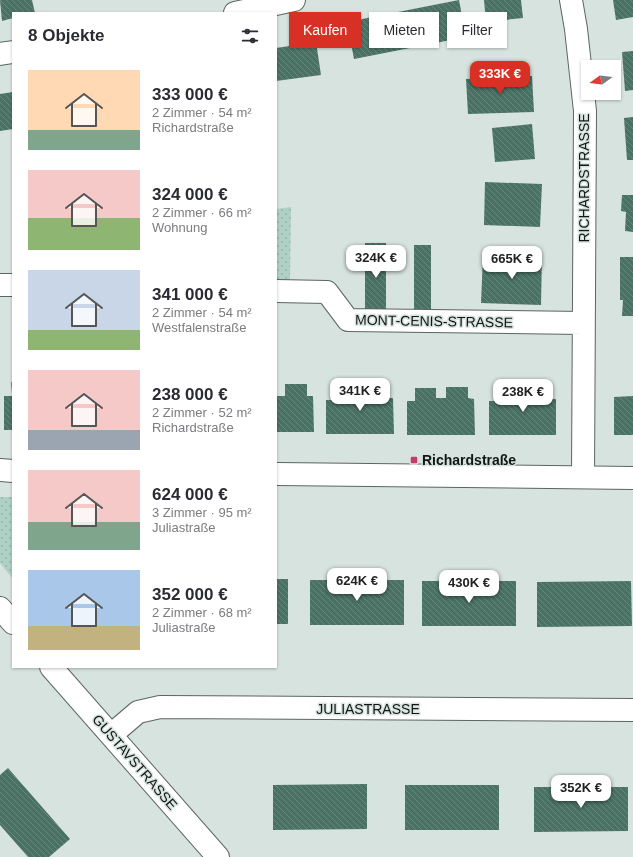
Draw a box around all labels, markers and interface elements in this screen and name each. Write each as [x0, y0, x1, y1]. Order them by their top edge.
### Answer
chip: Kaufen [289, 12, 361, 48]
chip: Mieten [369, 12, 439, 48]
chip: Filter [447, 12, 507, 48]
icon: filters [239, 25, 261, 47]
text: 8 Objekte [28, 26, 105, 45]
north arrow [581, 60, 621, 100]
map controls [581, 60, 621, 100]
pin: 333K € [467, 61, 533, 95]
text: 333K € [479, 66, 521, 81]
text: 333 000 € [152, 85, 228, 104]
icon: home [60, 86, 108, 134]
text: 2 Zimmer · 54 m² [152, 105, 252, 120]
street label: RICHARDSTRASSE [576, 113, 592, 243]
text: Richardstraße [152, 120, 234, 135]
text: 324 000 € [152, 185, 228, 204]
icon: home [60, 186, 108, 234]
text: 2 Zimmer · 66 m² [152, 205, 252, 220]
text: Wohnung [152, 220, 207, 235]
pin: 324K € [343, 245, 409, 279]
pin: 665K € [479, 246, 545, 280]
text: 324K € [355, 250, 397, 265]
text: 665K € [491, 251, 533, 266]
text: 341 000 € [152, 285, 228, 304]
icon: home [60, 286, 108, 334]
text: 2 Zimmer · 54 m² [152, 305, 252, 320]
street label: MONT-CENIS-STRASSE [355, 312, 513, 330]
text: Westfalenstraße [152, 320, 246, 335]
pin: 341K € [327, 378, 393, 412]
pin: 238K € [490, 379, 556, 413]
text: 341K € [339, 383, 381, 398]
text: 238K € [502, 384, 544, 399]
text: 238 000 € [152, 385, 228, 404]
icon: home [60, 386, 108, 434]
text: 2 Zimmer · 52 m² [152, 405, 252, 420]
text: Richardstraße [152, 420, 234, 435]
place label: Richardstraße [422, 452, 516, 468]
marker: Richardstraße [409, 455, 419, 465]
text: 624 000 € [152, 485, 228, 504]
icon: home [60, 486, 108, 534]
text: 3 Zimmer · 95 m² [152, 505, 252, 520]
text: Juliastraße [152, 520, 216, 535]
pin: 624K € [324, 568, 390, 602]
pin: 430K € [436, 570, 502, 604]
text: 624K € [336, 573, 378, 588]
text: 430K € [448, 575, 490, 590]
text: 352 000 € [152, 585, 228, 604]
icon: home [60, 586, 108, 634]
text: 2 Zimmer · 68 m² [152, 605, 252, 620]
text: Juliastraße [152, 620, 216, 635]
street label: JULIASTRASSE [316, 701, 420, 717]
street label: GUSTAVSTRASSE [89, 711, 181, 813]
pin: 352K € [548, 775, 614, 809]
text: 352K € [560, 780, 602, 795]

